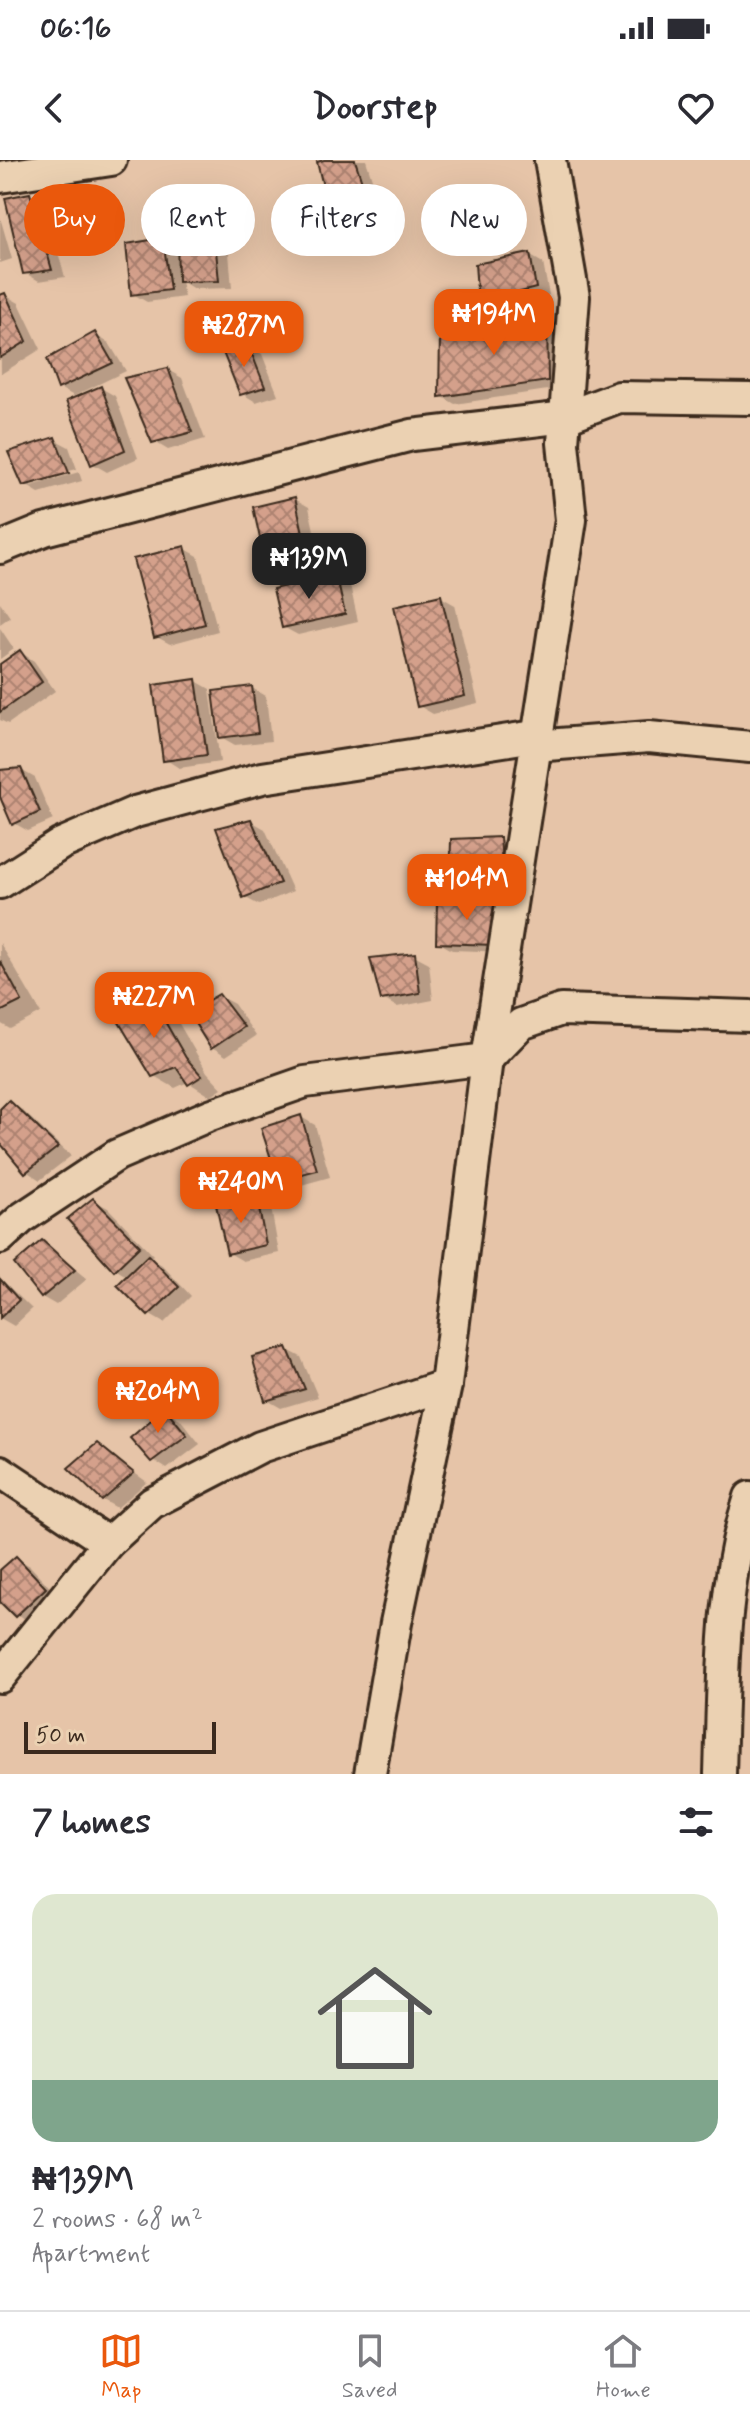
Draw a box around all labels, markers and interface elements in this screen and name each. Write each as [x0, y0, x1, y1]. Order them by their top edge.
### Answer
text: 06:16 [40, 9, 111, 48]
text: Doorstep [312, 85, 438, 132]
icon: back [32, 86, 76, 130]
icon: heart [674, 86, 718, 130]
chip: Buy [24, 184, 125, 256]
chip: Rent [141, 184, 255, 256]
chip: Filters [271, 184, 405, 256]
chip: New [421, 184, 527, 256]
pin: ₦194M [438, 289, 550, 357]
text: ₦194M [452, 298, 536, 332]
pin: ₦287M [188, 301, 300, 369]
text: ₦287M [202, 310, 286, 344]
pin: ₦139M [253, 533, 365, 601]
text: ₦139M [270, 542, 348, 576]
pin: ₦104M [411, 854, 523, 922]
text: ₦104M [425, 863, 509, 897]
pin: ₦227M [98, 972, 210, 1040]
text: ₦227M [113, 981, 195, 1015]
pin: ₦240M [185, 1157, 297, 1225]
text: ₦240M [198, 1166, 284, 1200]
pin: ₦204M [102, 1367, 214, 1435]
text: ₦204M [116, 1376, 200, 1410]
scale bar [24, 1718, 216, 1754]
text: 50 m [36, 1722, 85, 1750]
text: 7 homes [32, 1800, 151, 1845]
icon: filters [674, 1800, 718, 1844]
icon: home [303, 1946, 447, 2090]
text: ₦139M [32, 2158, 134, 2203]
text: 2 rooms · 68 m² [32, 2203, 203, 2237]
text: Apartment [32, 2237, 150, 2271]
tab: Map [99, 2329, 143, 2405]
tab: Saved [342, 2329, 397, 2405]
tab: Home [596, 2329, 651, 2405]

